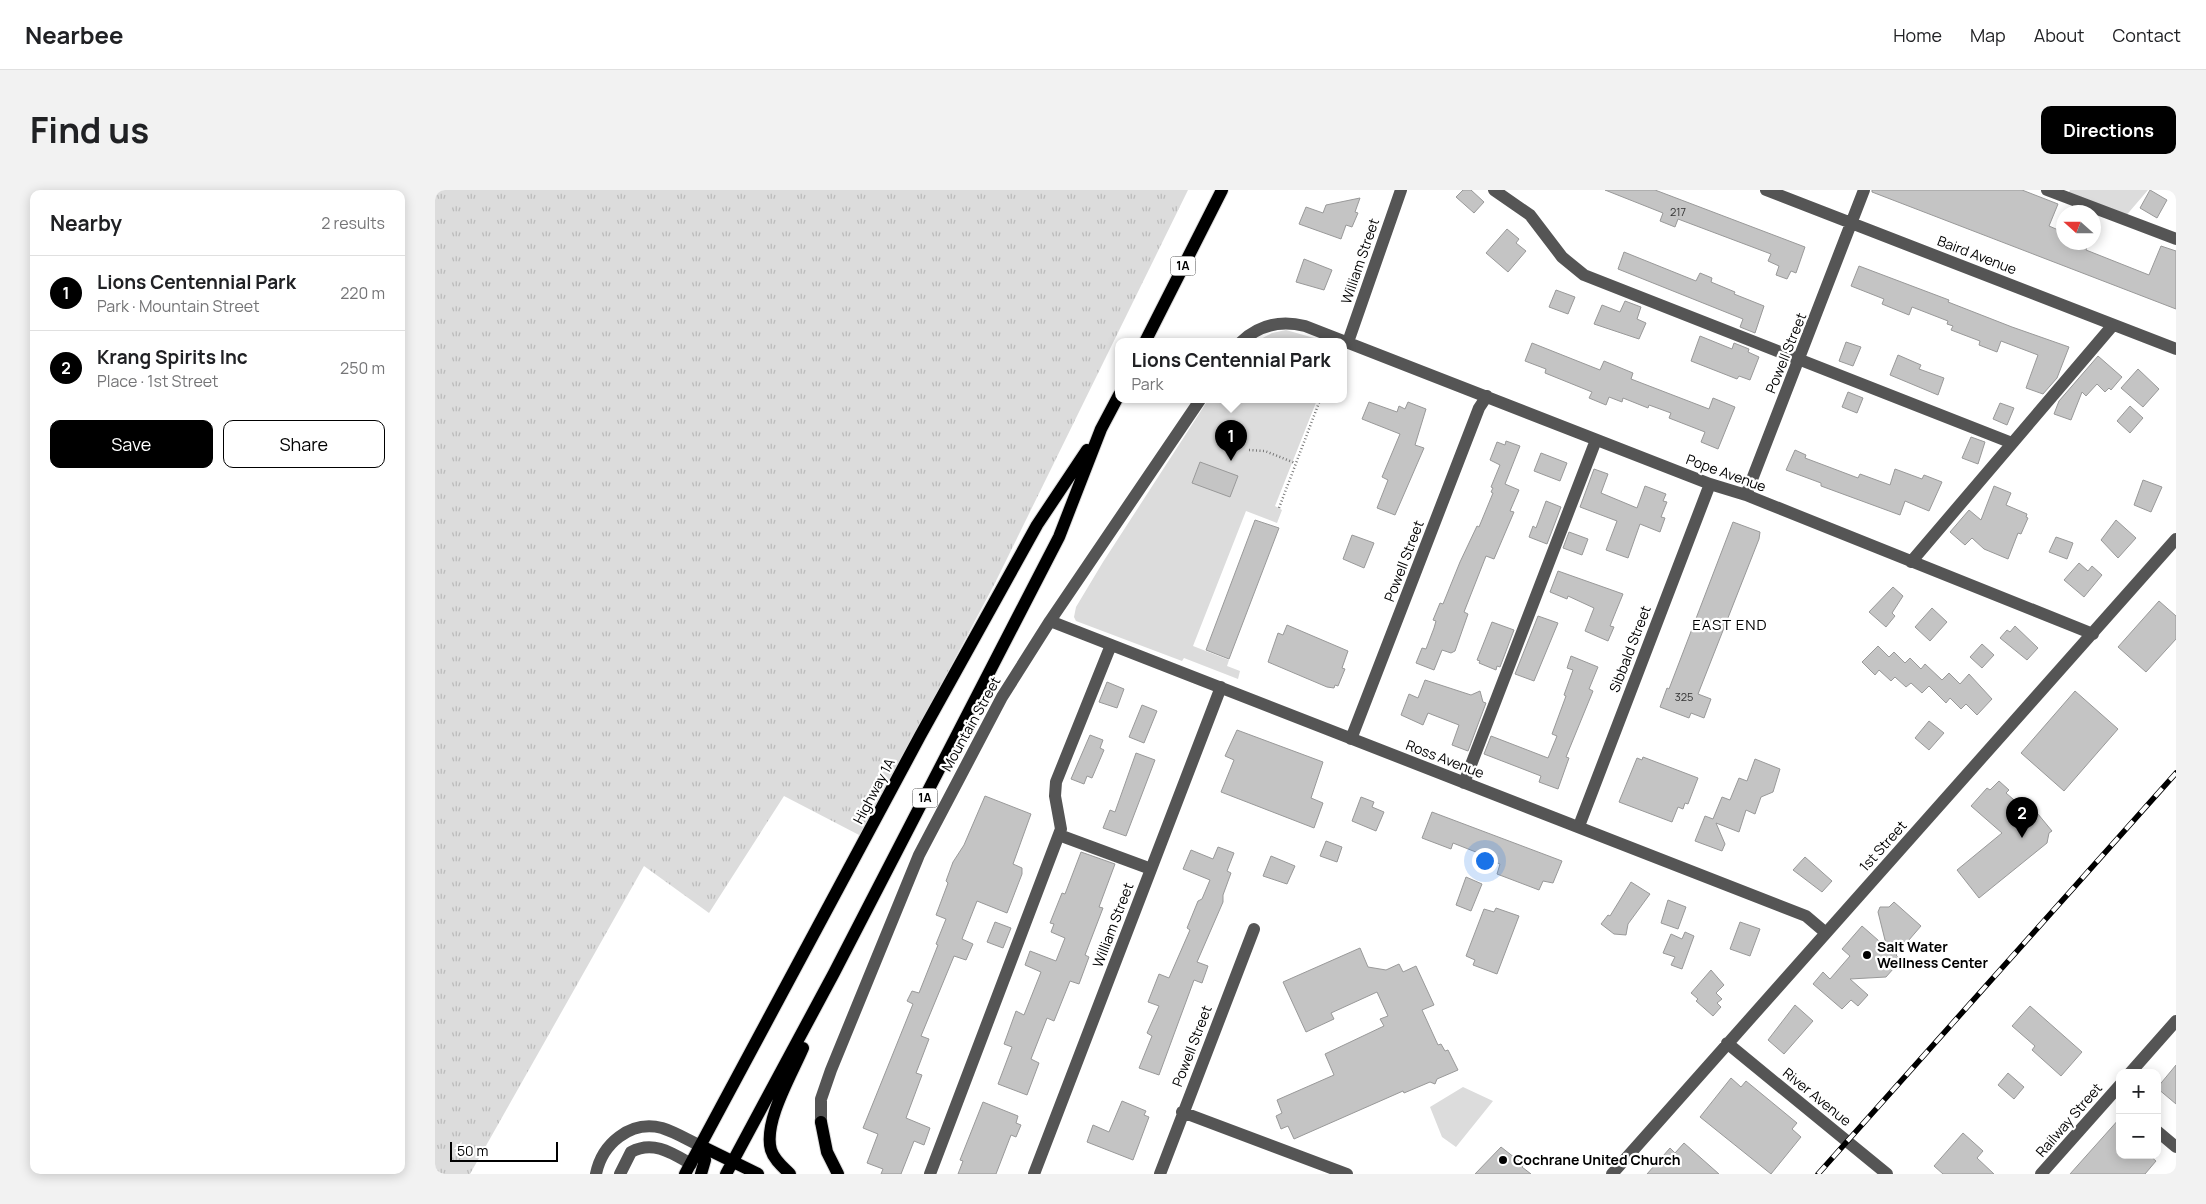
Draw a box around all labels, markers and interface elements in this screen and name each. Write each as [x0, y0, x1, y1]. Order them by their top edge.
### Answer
text: Nearbee [25, 18, 124, 51]
text: Home [1893, 23, 1942, 47]
text: Map [1970, 23, 2006, 47]
text: About [2034, 23, 2084, 47]
text: Contact [2112, 23, 2181, 47]
text: Find us [30, 106, 149, 154]
button: Directions [2041, 106, 2176, 154]
house number: 217 [1670, 204, 1686, 219]
north arrow [2056, 205, 2101, 250]
text: Nearby [50, 209, 122, 237]
text: 2 results [321, 212, 385, 234]
street label: William Street [1336, 215, 1383, 306]
street label: Baird Avenue [1935, 231, 2020, 278]
road number: 1A [1171, 256, 1195, 275]
text: Lions Centennial Park [97, 269, 296, 295]
text: 1 [62, 282, 70, 304]
text: 220 m [340, 282, 385, 304]
text: Park · Mountain Street [97, 295, 260, 317]
street label: Powell Street [1761, 309, 1811, 396]
popup [1115, 338, 1347, 403]
text: Krang Spirits Inc [97, 344, 248, 370]
text: Lions Centennial Park [1132, 347, 1330, 373]
text: 2 [61, 357, 71, 379]
text: 250 m [340, 357, 385, 379]
text: Place · 1st Street [97, 370, 219, 392]
text: Park [1132, 373, 1163, 395]
button: Save [50, 420, 213, 468]
button: Share [223, 420, 385, 468]
pin: 1 [1215, 420, 1247, 461]
street label: Pope Avenue [1684, 449, 1769, 496]
street label: Powell Street [1379, 517, 1428, 604]
street label: Sibbald Street [1604, 602, 1655, 695]
district label: EAST END [1692, 614, 1768, 635]
street label: Mountain Street [937, 673, 1005, 775]
house number: 325 [1675, 689, 1693, 704]
street label: Ross Avenue [1403, 735, 1487, 782]
street label: Highway 1A [848, 755, 899, 827]
road number: 1A [913, 788, 937, 808]
pin: 2 [2006, 797, 2038, 838]
street label: 1st Street [1855, 816, 1911, 875]
your location [1472, 848, 1498, 874]
street label: William Street [1088, 879, 1138, 970]
place label: Salt Water Wellness Center [1877, 937, 1989, 972]
marker: Salt Water Wellness Center [1861, 949, 1873, 961]
street label: Powell Street [1167, 1002, 1216, 1089]
street label: River Avenue [1779, 1063, 1856, 1130]
map controls [2116, 1069, 2161, 1159]
button: + [2116, 1069, 2161, 1114]
street label: Railway Street [2031, 1078, 2106, 1161]
button: − [2116, 1114, 2161, 1159]
scale bar [450, 1139, 557, 1162]
text: 50 m [457, 1141, 488, 1160]
place label: Cochrane United Church [1513, 1150, 1681, 1169]
marker: Cochrane United Church [1497, 1154, 1509, 1166]

